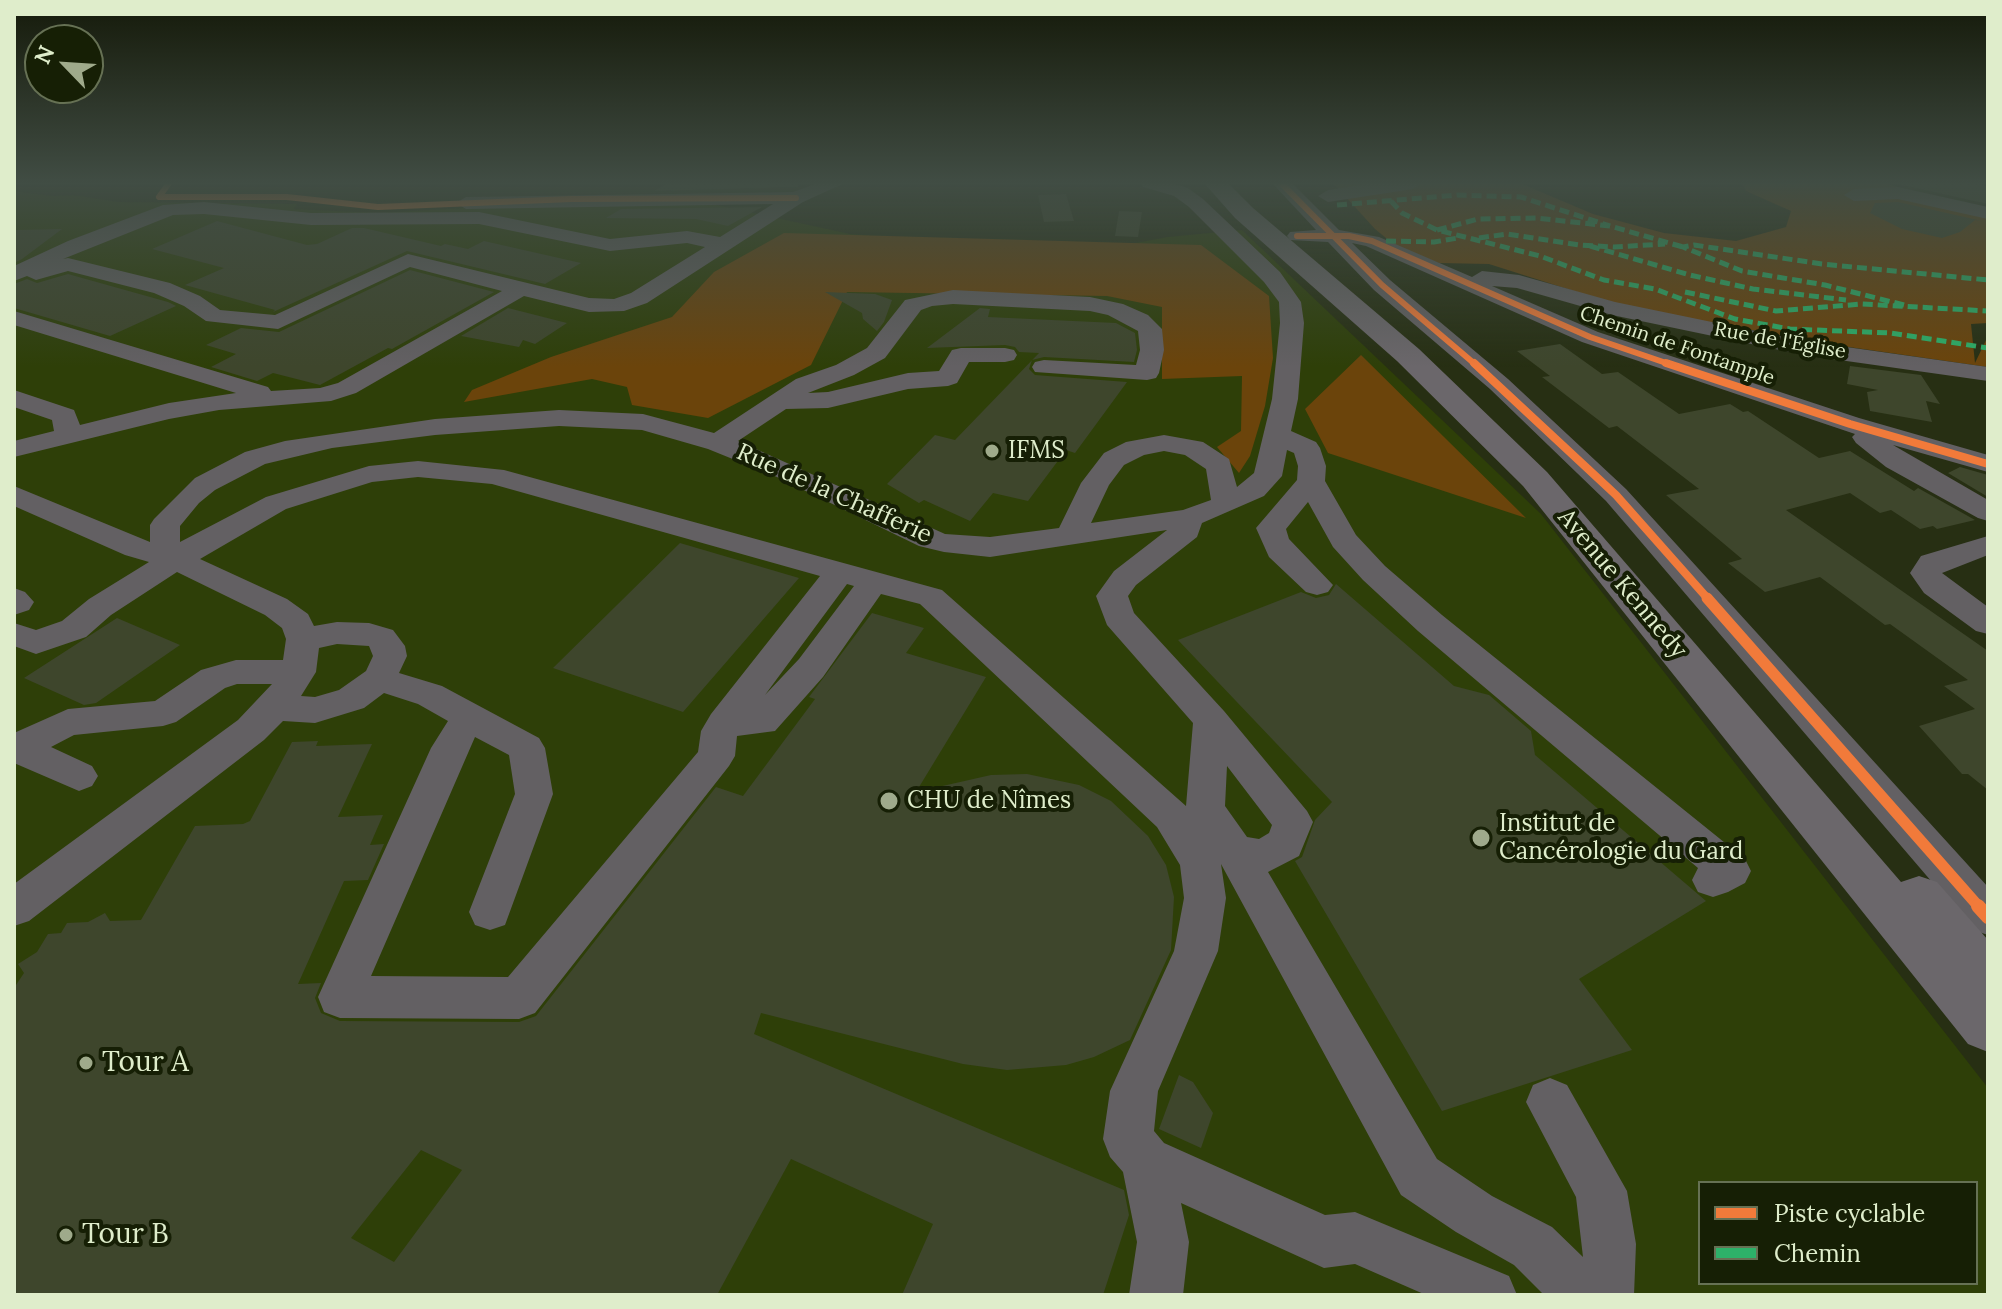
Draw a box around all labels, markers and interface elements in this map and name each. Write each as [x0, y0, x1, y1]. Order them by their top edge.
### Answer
north arrow [24, 24, 104, 104]
text: N [28, 41, 60, 68]
street label: Chemin de Fontample [1577, 301, 1777, 391]
street label: Rue de l'Église [1712, 318, 1848, 364]
place label: IFMS [1008, 437, 1065, 465]
street label: Rue de la Chafferie [732, 438, 936, 550]
marker: IFMS [983, 442, 1001, 460]
street label: Avenue Kennedy [1551, 504, 1693, 664]
place label: CHU de Nîmes [907, 787, 1071, 815]
marker: CHU de Nîmes [878, 790, 900, 812]
place label: Institut de Cancérologie du Gard [1499, 810, 1743, 866]
marker: Institut de Cancérologie du Gard [1470, 827, 1492, 849]
place label: Tour A [102, 1046, 189, 1080]
marker: Tour A [77, 1054, 95, 1072]
legend [1698, 1181, 1978, 1285]
text: Piste cyclable [1774, 1198, 1925, 1229]
place label: Tour B [82, 1218, 169, 1252]
marker: Tour B [57, 1226, 75, 1244]
text: Chemin [1774, 1238, 1861, 1269]

